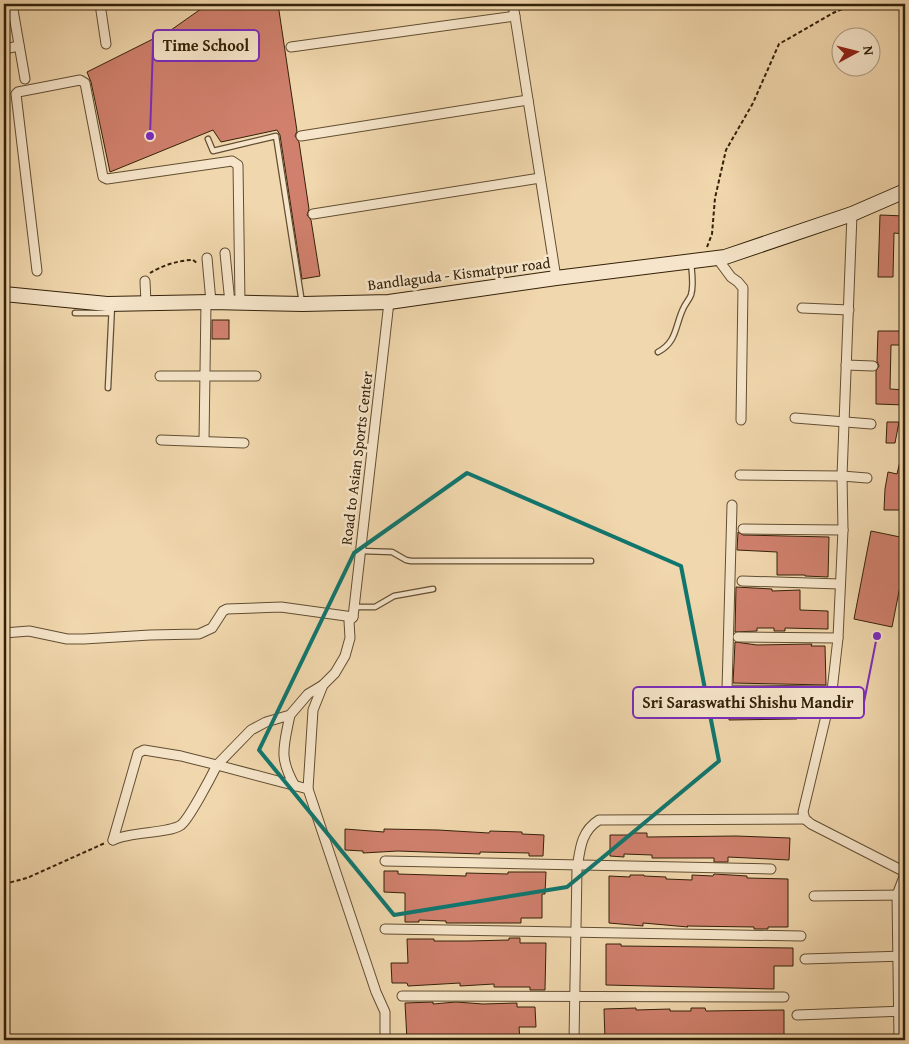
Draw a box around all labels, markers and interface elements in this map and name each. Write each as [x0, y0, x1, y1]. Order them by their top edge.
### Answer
north arrow [832, 28, 882, 78]
callout: Time School [153, 30, 259, 61]
text: Time School [163, 33, 249, 57]
text: N [858, 45, 879, 57]
street label: Bandlaguda - Kismatpur road [366, 252, 551, 295]
street label: Road to Asian Sports Center [335, 370, 378, 546]
callout: Sri Saraswathi Shishu Mandir [633, 687, 864, 718]
text: Sri Saraswathi Shishu Mandir [642, 690, 854, 714]

